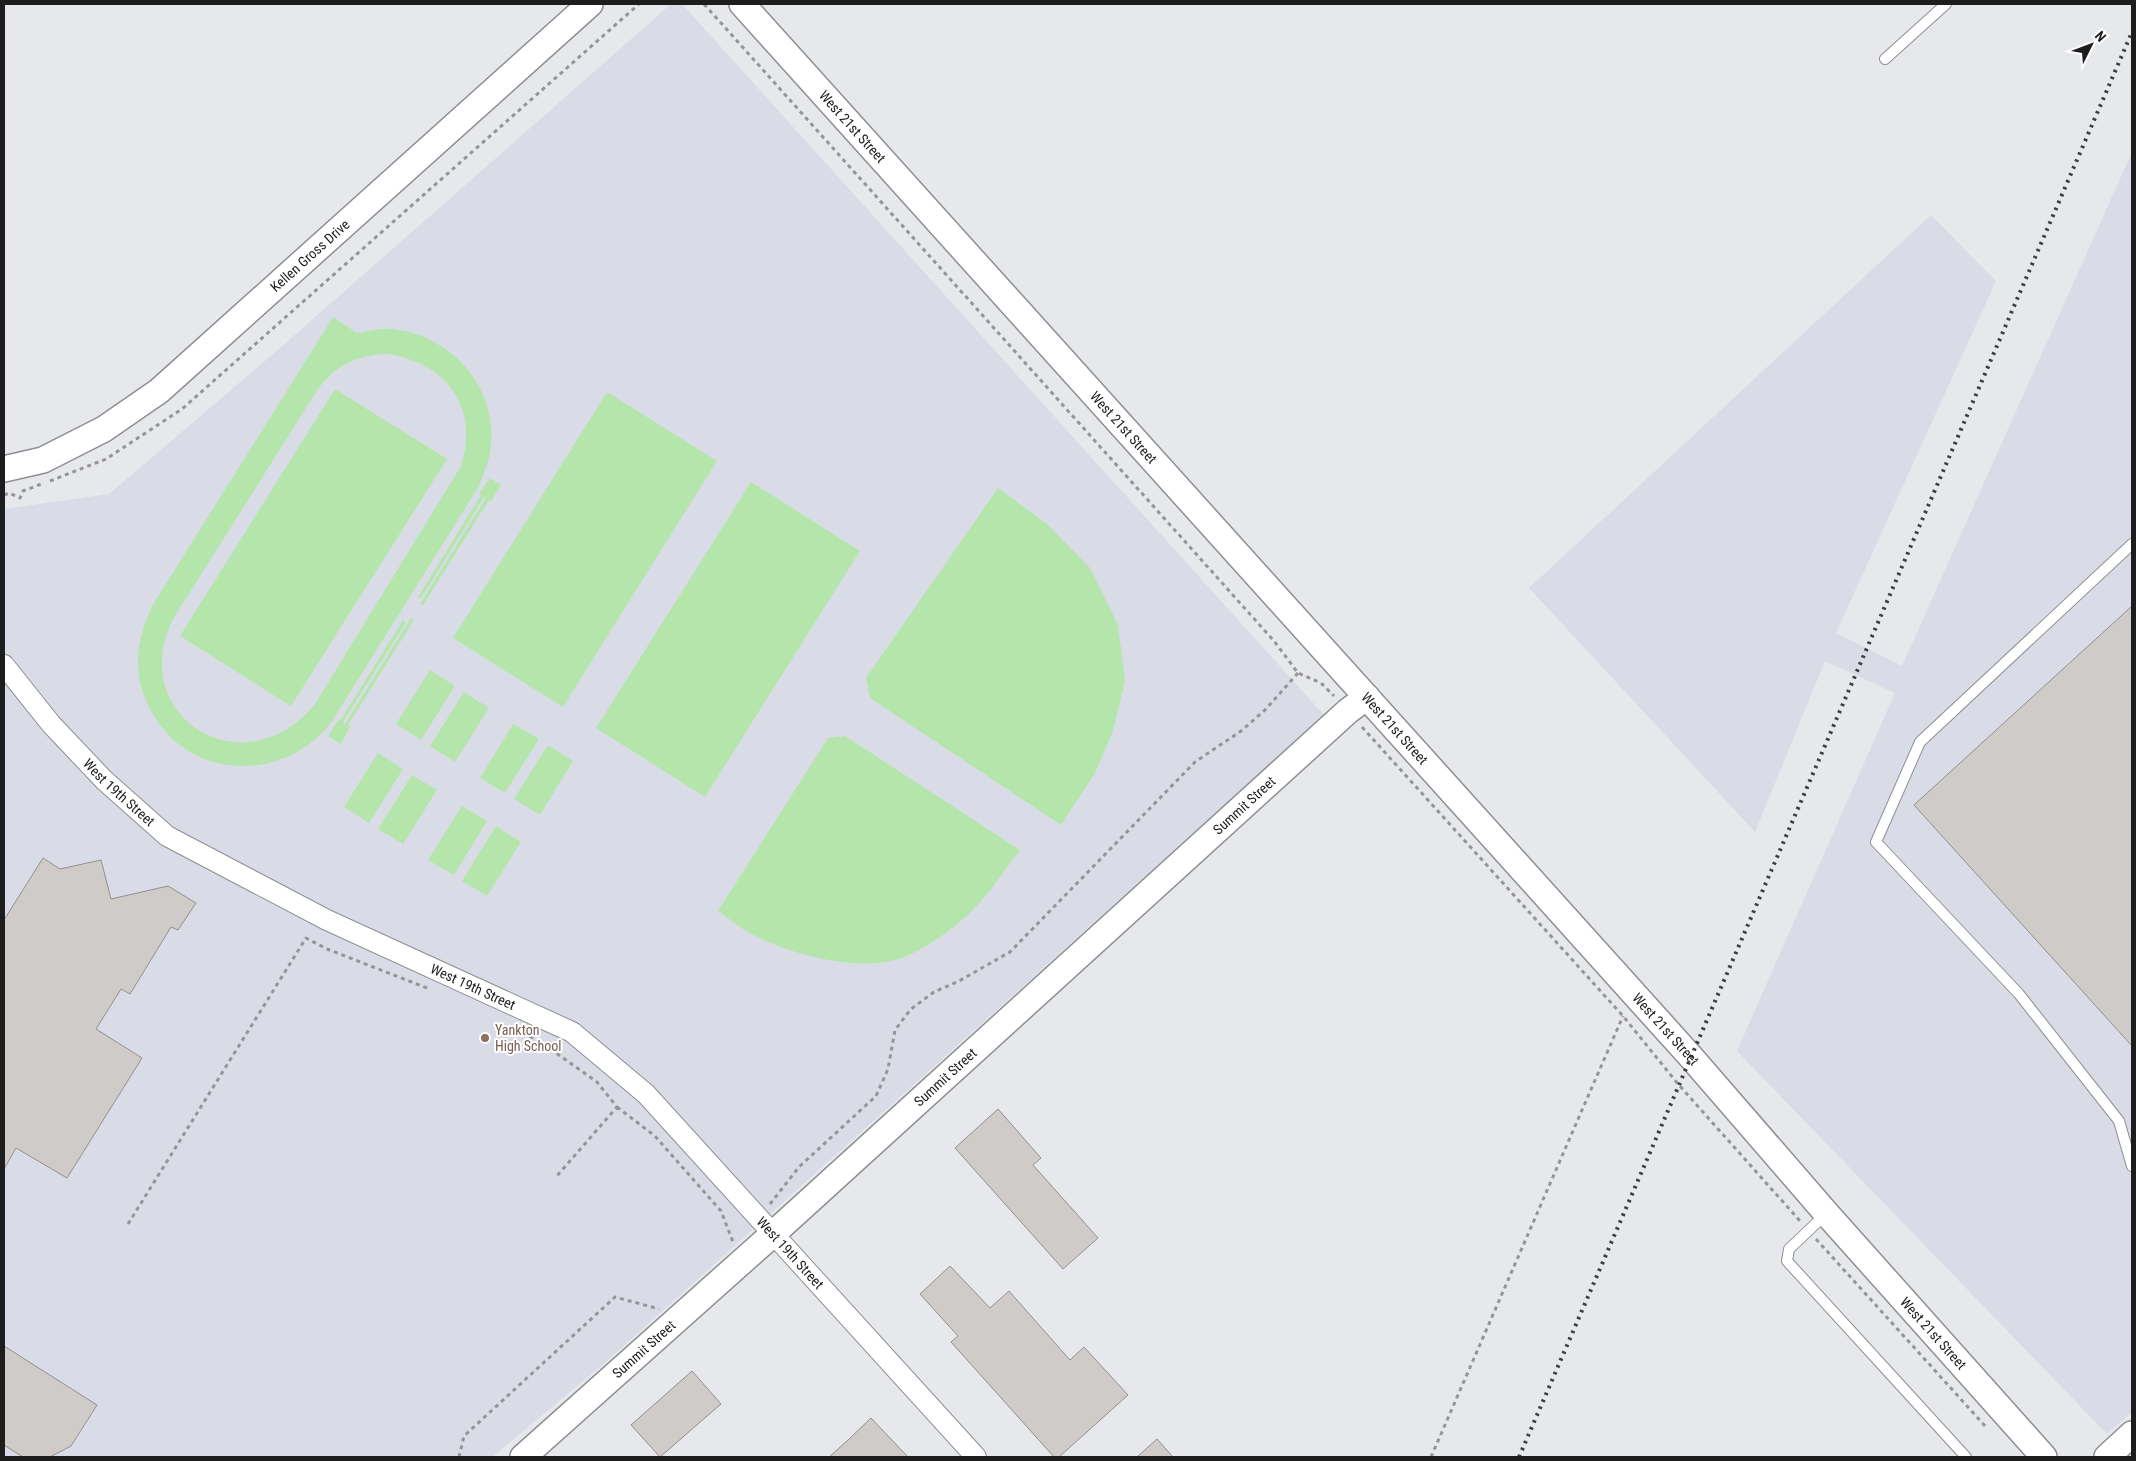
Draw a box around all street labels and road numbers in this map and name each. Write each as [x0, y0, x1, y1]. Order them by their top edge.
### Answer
street label: West 21st Street [816, 87, 889, 166]
street label: Kellen Gross Drive [267, 216, 353, 295]
street label: West 21st Street [1087, 388, 1160, 467]
street label: West 21st Street [1358, 689, 1431, 768]
street label: West 19th Street [80, 755, 158, 829]
street label: Summit Street [1210, 773, 1279, 838]
street label: West 19th Street [428, 960, 518, 1013]
street label: West 21st Street [1629, 990, 1702, 1068]
street label: Summit Street [911, 1045, 980, 1110]
street label: West 19th Street [754, 1213, 827, 1292]
street label: West 21st Street [1897, 1294, 1970, 1373]
street label: Summit Street [609, 1317, 679, 1381]

